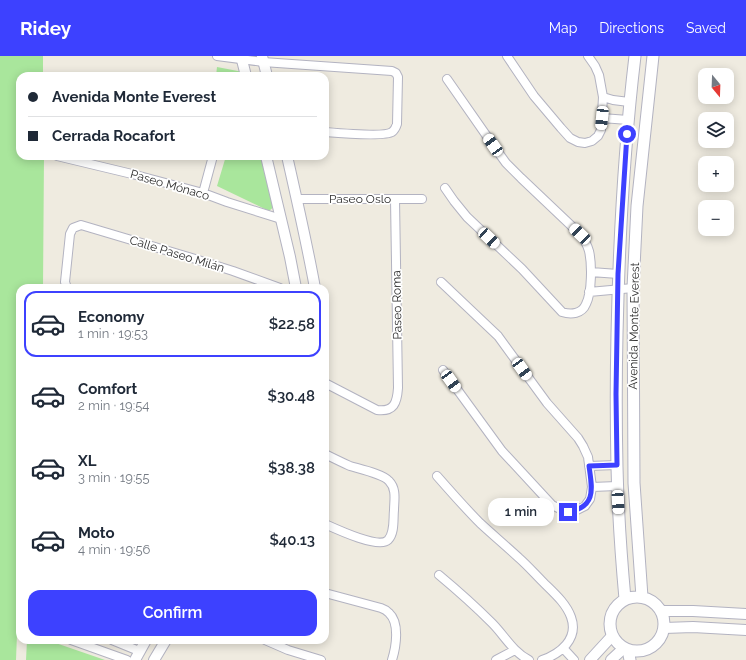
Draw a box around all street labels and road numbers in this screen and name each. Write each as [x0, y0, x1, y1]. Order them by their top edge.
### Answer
street label: Paseo Mónaco [129, 167, 211, 203]
street label: Paseo Oslo [329, 192, 391, 206]
street label: Calle Paseo Milán [128, 233, 226, 275]
street label: Avenida Monte Everest [626, 262, 642, 390]
street label: Paseo Roma [389, 270, 405, 340]

